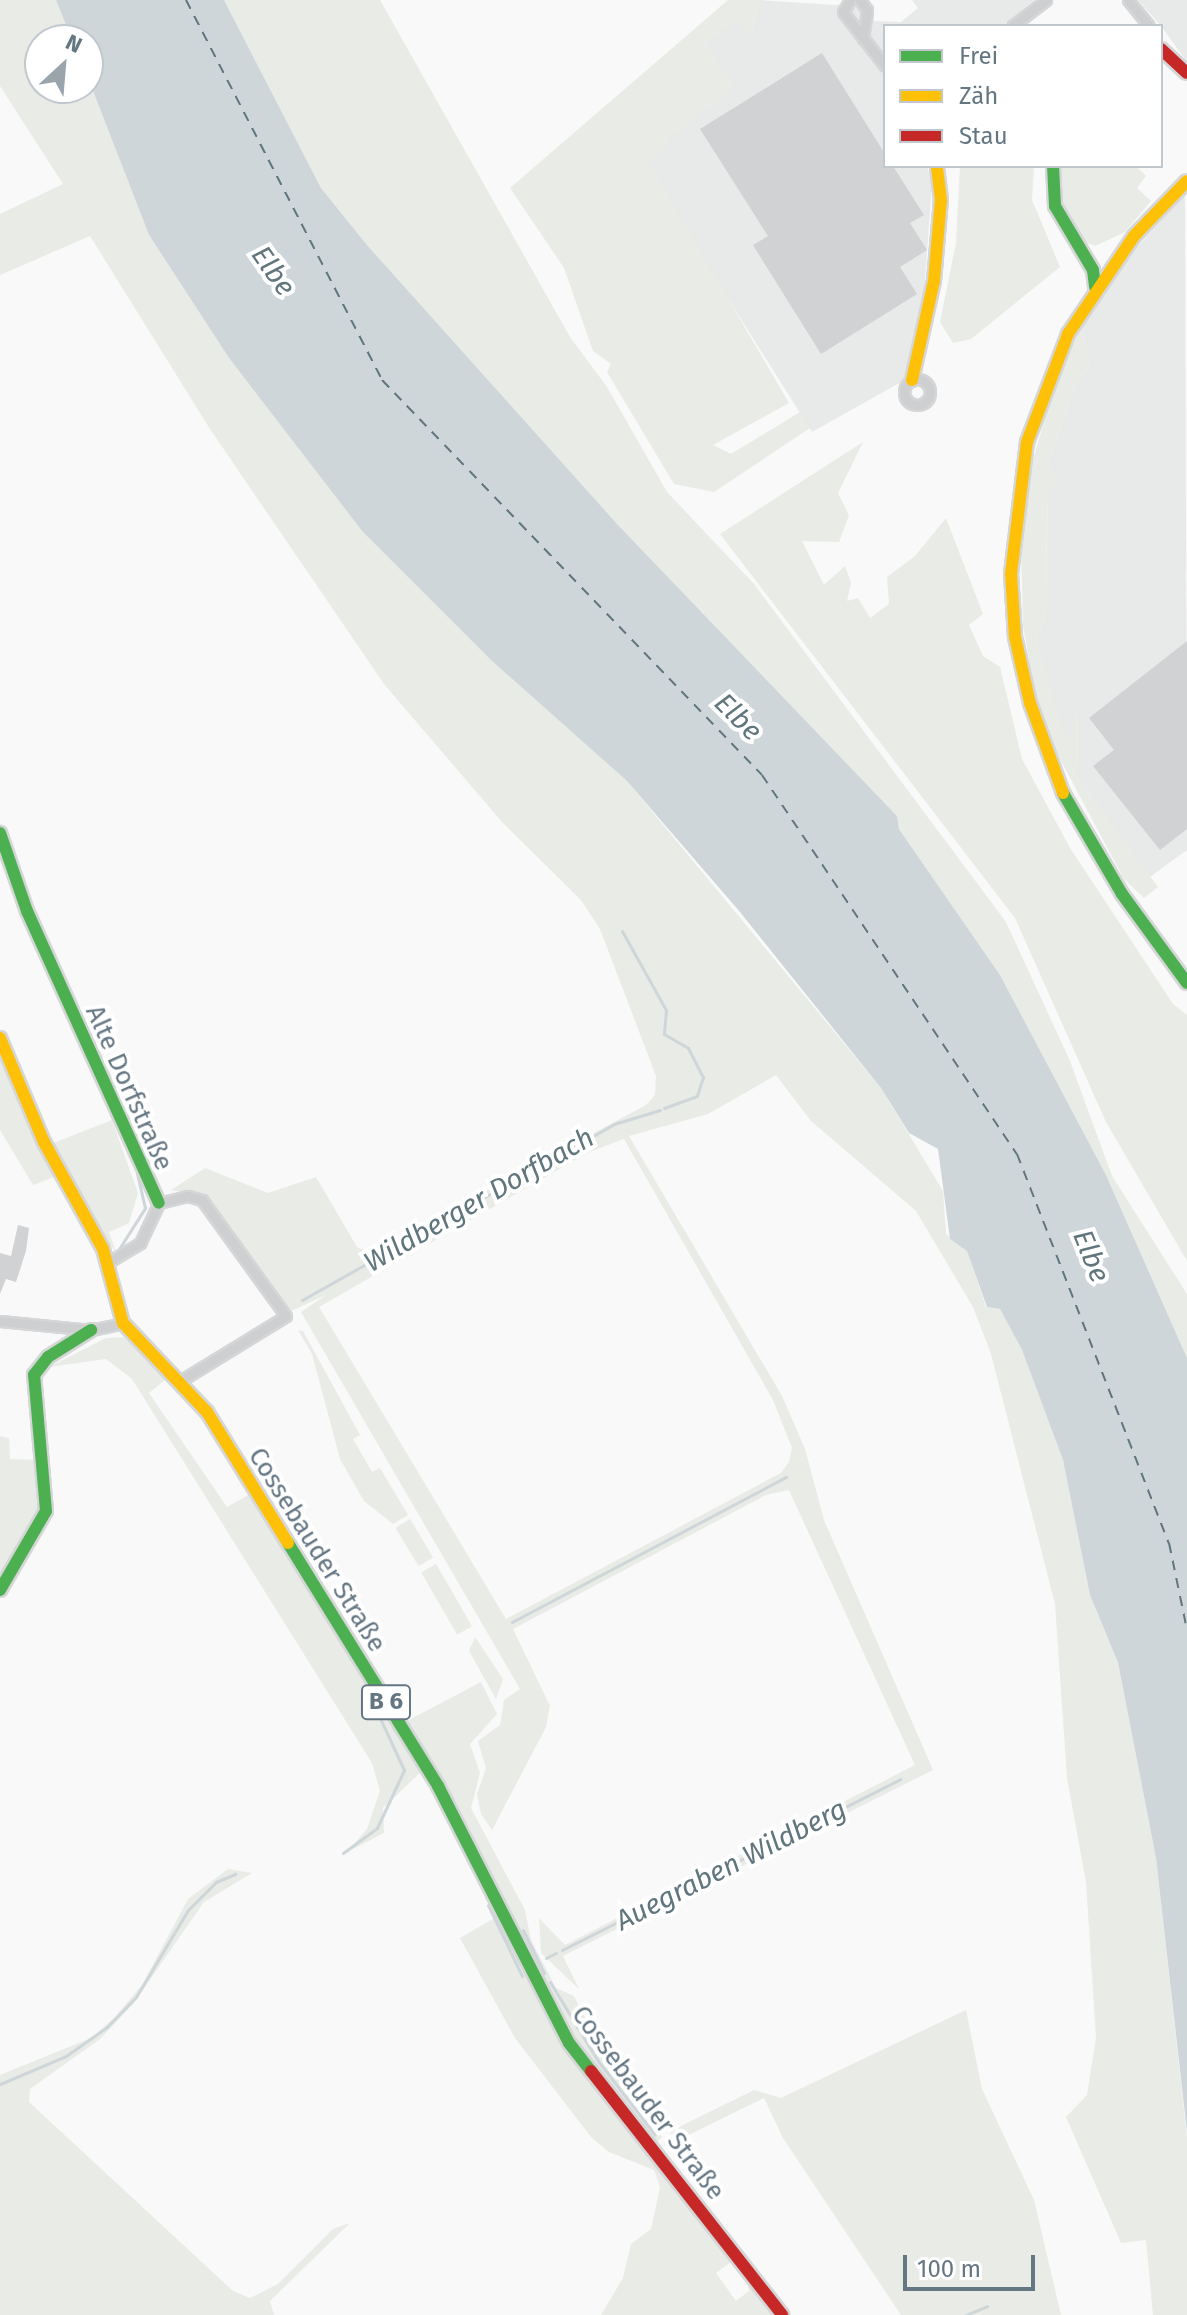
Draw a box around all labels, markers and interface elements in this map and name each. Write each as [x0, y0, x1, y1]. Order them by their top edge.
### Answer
north arrow [24, 24, 104, 104]
legend [883, 24, 1163, 168]
text: N [61, 28, 86, 59]
text: Frei [959, 42, 998, 70]
text: Zäh [959, 82, 998, 110]
text: Stau [959, 122, 1008, 150]
water label: Elbe [244, 240, 302, 302]
water label: Elbe [707, 686, 769, 748]
street label: Alte Dorfstraße [79, 1001, 179, 1175]
water label: Wildberger Dorfbach [358, 1120, 600, 1280]
water label: Elbe [1065, 1225, 1117, 1287]
street label: Cossebauder Straße [242, 1442, 392, 1658]
road number: B 6 [360, 1682, 412, 1722]
water label: Auegraben Wildberg [610, 1792, 852, 1938]
street label: Cossebauder Straße [565, 2000, 731, 2206]
scale bar [907, 2239, 1039, 2289]
text: 100 m [917, 2255, 981, 2283]

